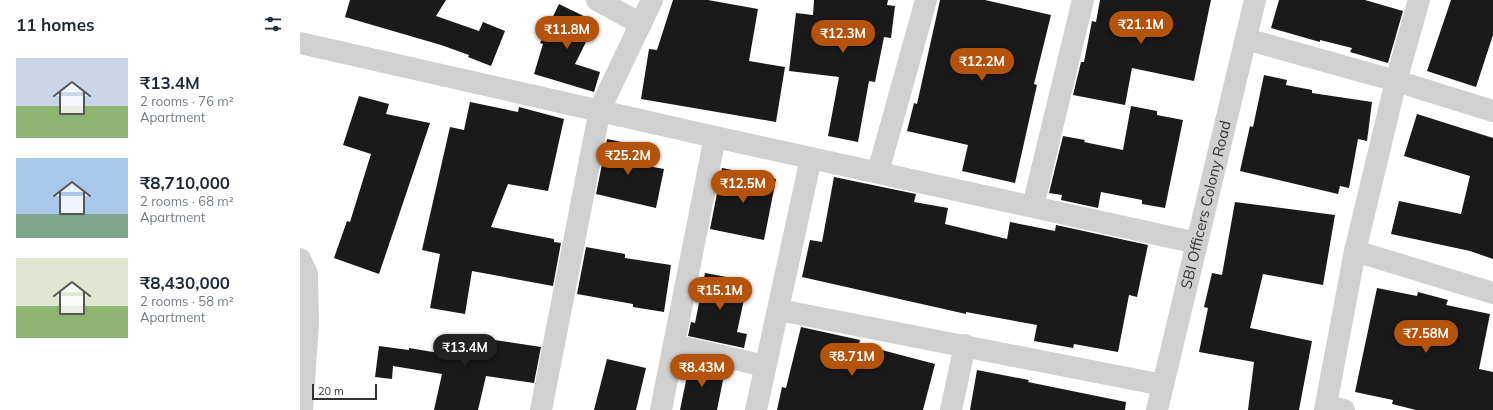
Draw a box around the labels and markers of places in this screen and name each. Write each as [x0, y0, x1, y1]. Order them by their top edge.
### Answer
pin: ₹21.1M [1108, 11, 1174, 45]
pin: ₹11.8M [534, 16, 600, 50]
pin: ₹12.3M [810, 20, 876, 54]
pin: ₹12.2M [949, 48, 1015, 82]
pin: ₹25.2M [595, 142, 661, 176]
pin: ₹12.5M [710, 170, 776, 204]
pin: ₹15.1M [687, 277, 753, 311]
pin: ₹7.58M [1393, 320, 1459, 354]
pin: ₹13.4M [432, 334, 498, 368]
pin: ₹8.71M [819, 343, 885, 377]
pin: ₹8.43M [669, 354, 735, 388]

